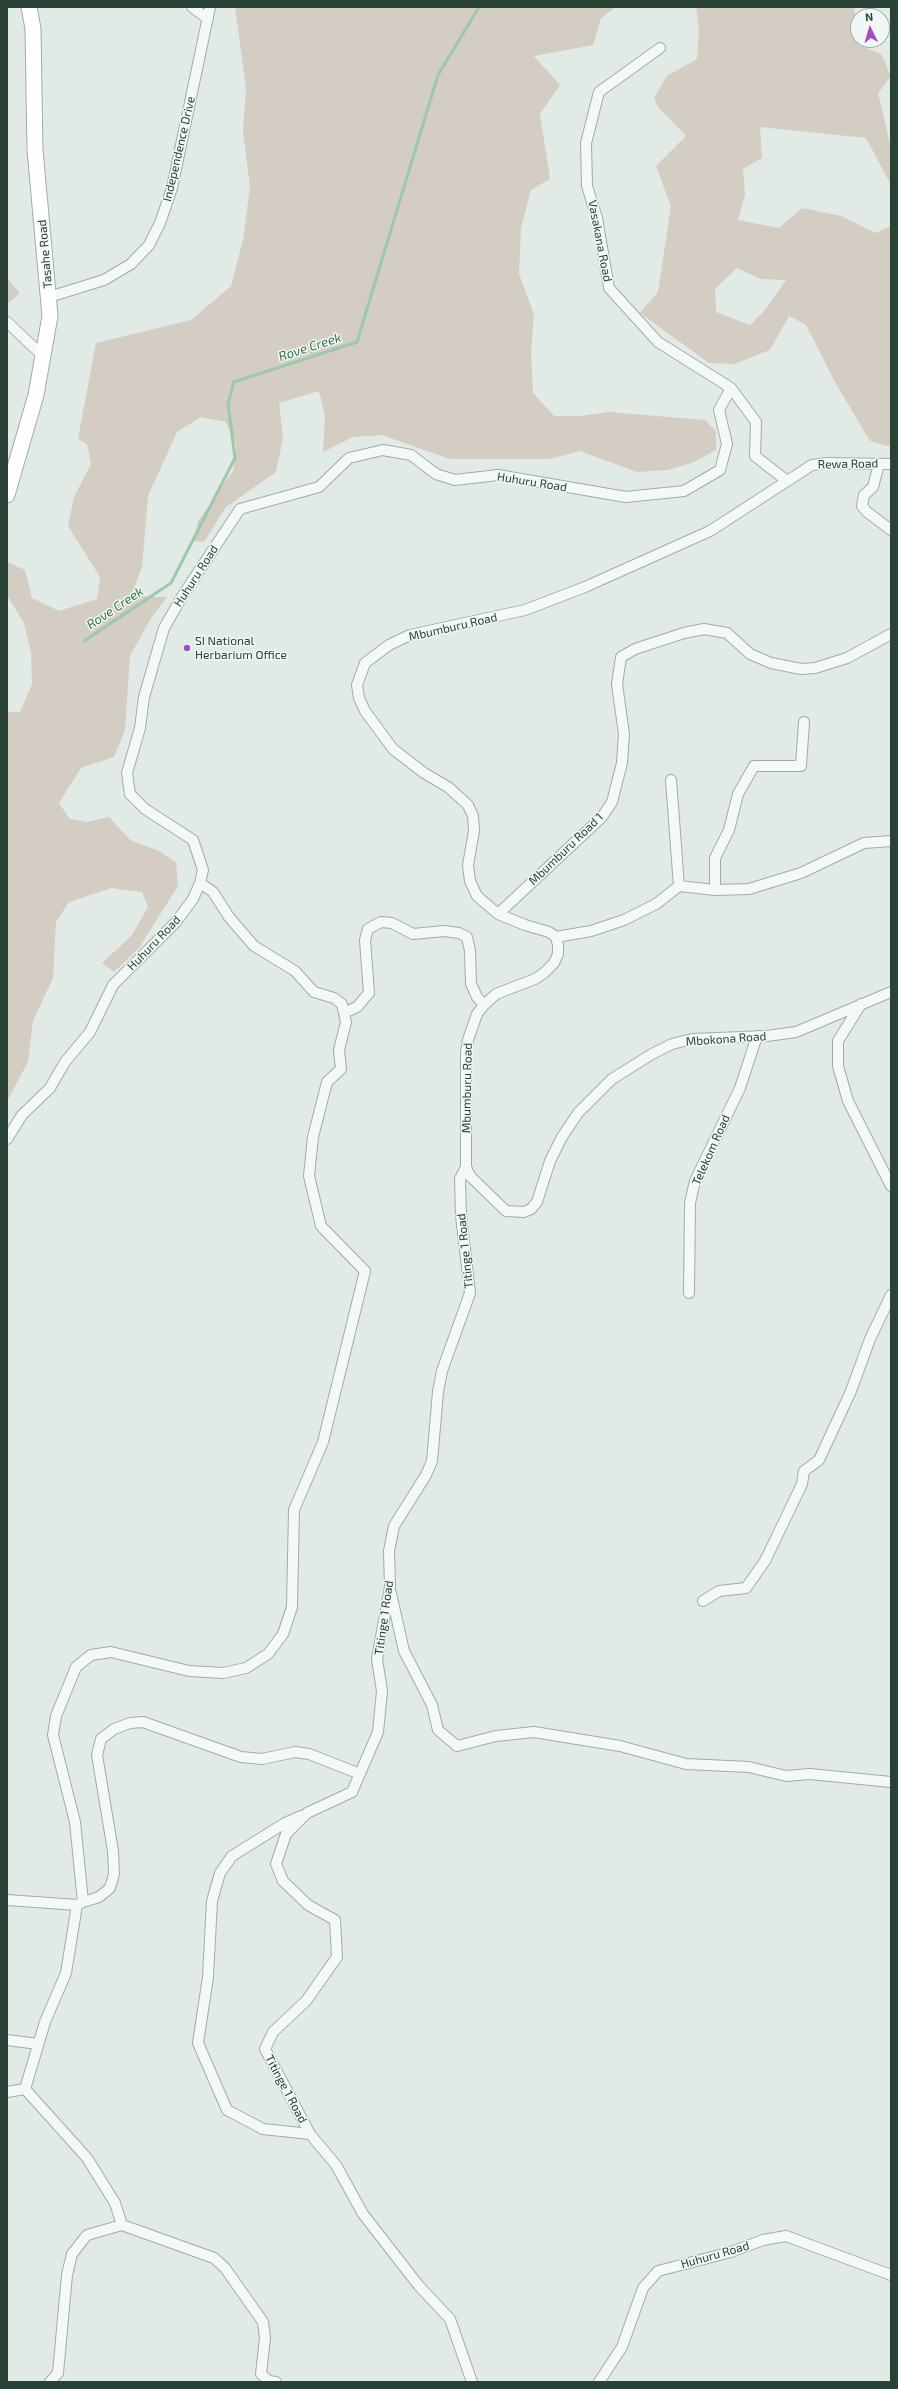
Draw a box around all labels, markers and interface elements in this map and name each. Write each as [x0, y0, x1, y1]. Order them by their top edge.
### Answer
north arrow [850, 8, 890, 48]
text: N [864, 10, 874, 23]
street label: Independence Drive [160, 95, 198, 203]
street label: Vasakana Road [585, 199, 615, 283]
street label: Tasahe Road [35, 219, 55, 289]
water label: Rove Creek [277, 330, 343, 364]
street label: Rewa Road [818, 456, 878, 472]
street label: Huhuru Road [496, 469, 568, 495]
street label: Huhuru Road [171, 542, 221, 610]
water label: Rove Creek [84, 583, 146, 633]
street label: Mbumburu Road [407, 610, 499, 644]
place label: SI National Herbarium Office [195, 634, 287, 662]
marker: SI National Herbarium Office [182, 643, 192, 653]
street label: Mbumburu Road 1 [526, 810, 606, 888]
street label: Huhuru Road [124, 913, 184, 973]
street label: Mbokona Road [685, 1029, 767, 1049]
street label: Mbumburu Road [459, 1043, 475, 1133]
street label: Telekom Road [689, 1113, 733, 1187]
street label: Titinge 1 Road [454, 1213, 476, 1289]
street label: Titinge 1 Road [372, 1580, 396, 1656]
street label: Titinge 1 Road [262, 2052, 310, 2126]
street label: Huhuru Road [679, 2238, 751, 2272]

